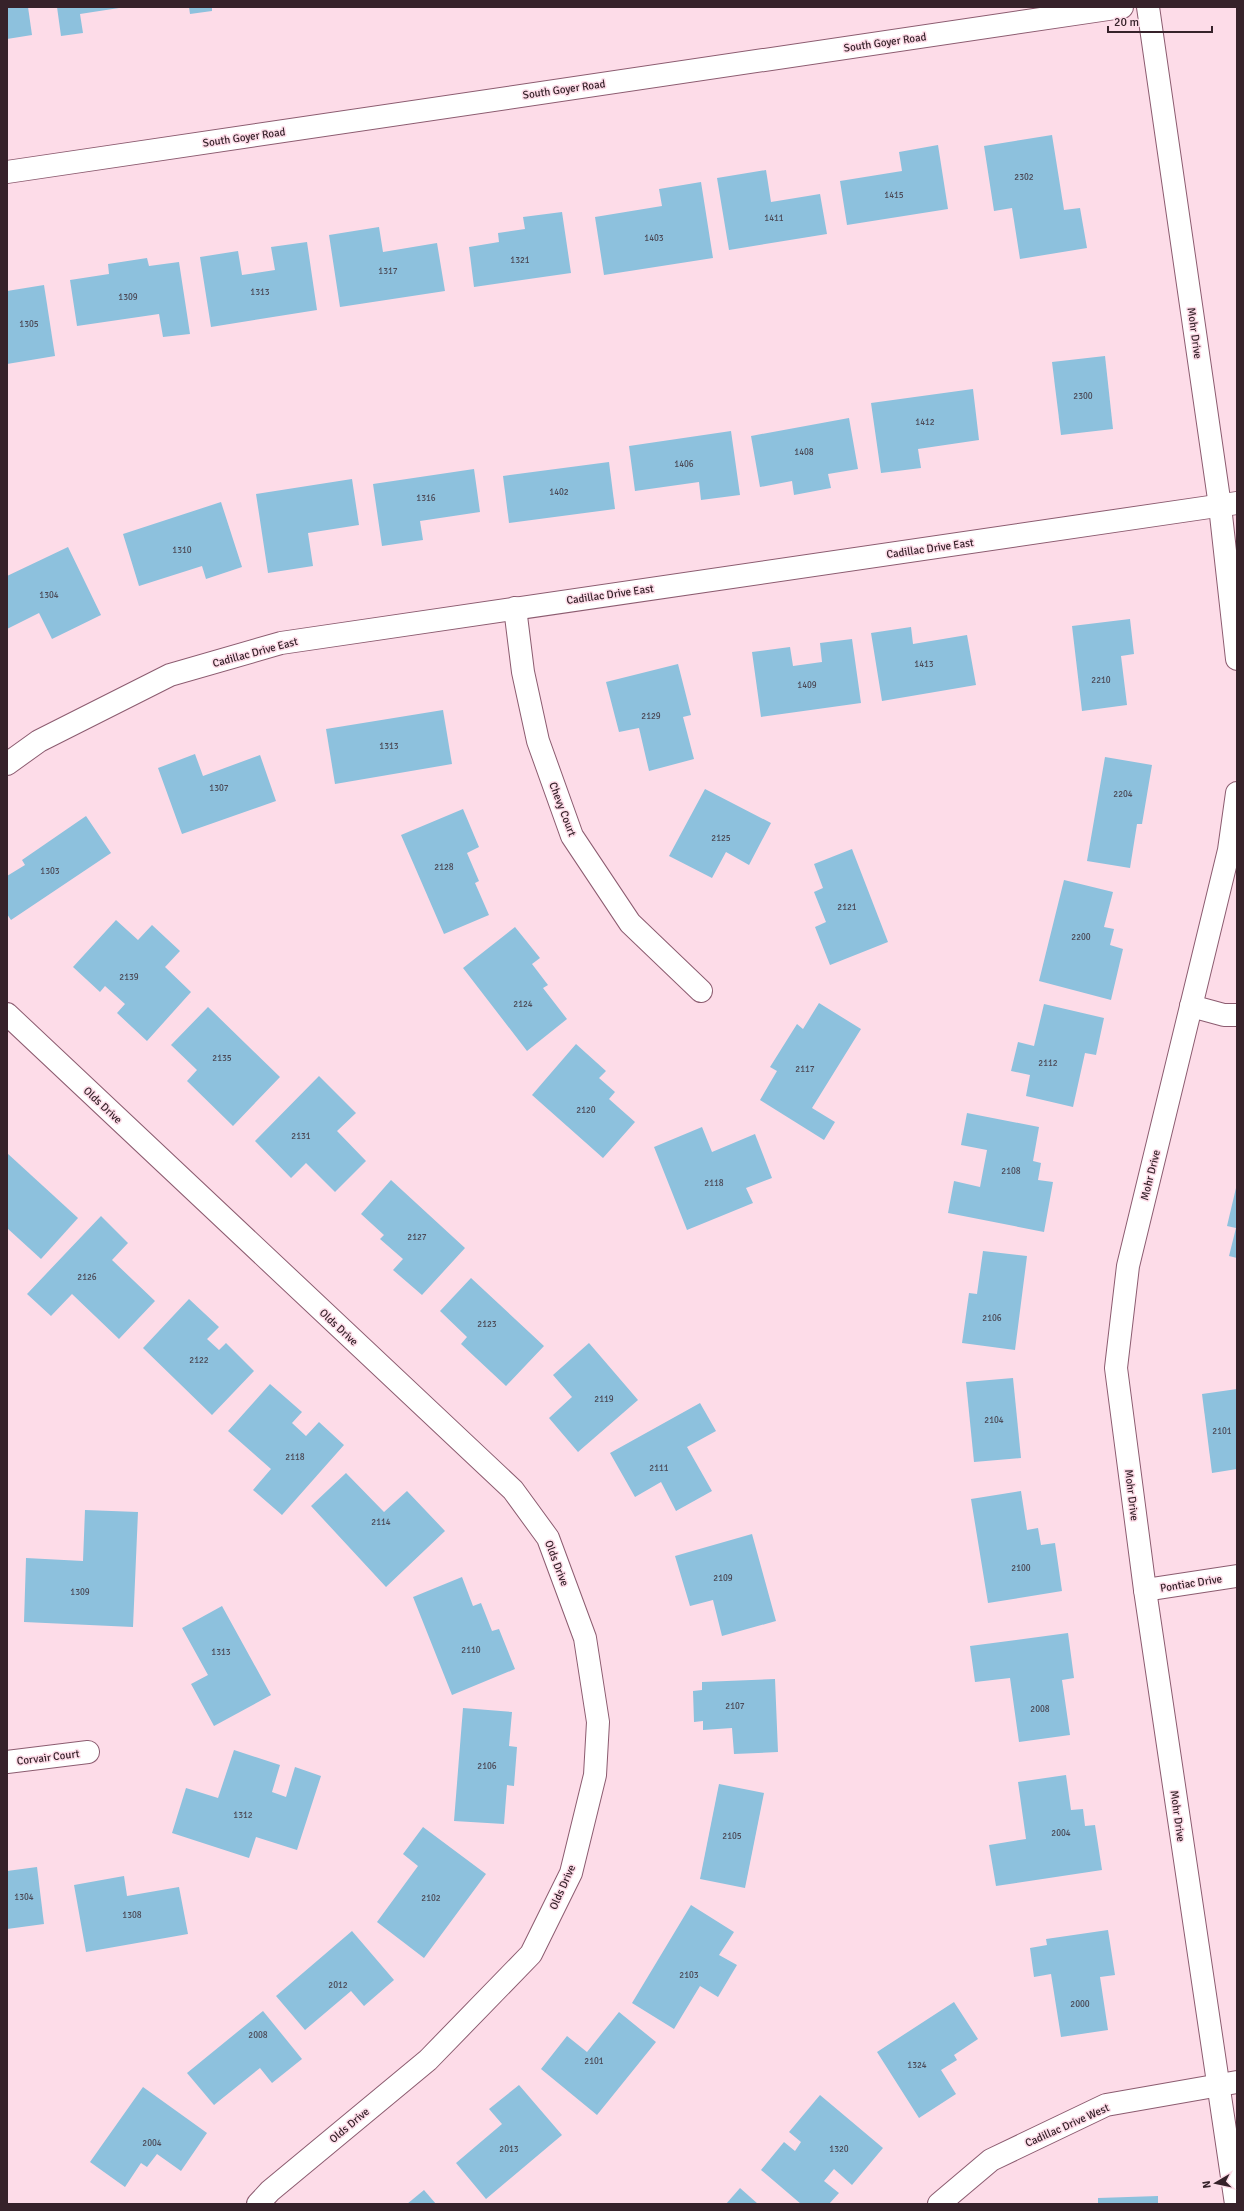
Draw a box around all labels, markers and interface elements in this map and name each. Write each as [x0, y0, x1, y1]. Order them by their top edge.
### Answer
scale bar [1108, 8, 1212, 34]
text: 20 m [1114, 15, 1139, 30]
street label: South Goyer Road [843, 30, 927, 55]
street label: South Goyer Road [522, 77, 606, 102]
street label: South Goyer Road [202, 125, 286, 150]
house number: 2302 [1014, 172, 1034, 183]
house number: 1415 [884, 190, 904, 201]
house number: 1411 [764, 213, 784, 224]
house number: 1403 [644, 233, 664, 244]
house number: 1321 [510, 255, 530, 266]
house number: 1317 [378, 266, 398, 277]
house number: 1313 [250, 287, 270, 298]
house number: 1309 [118, 292, 138, 303]
street label: Mohr Drive [1184, 307, 1205, 360]
house number: 1305 [19, 319, 39, 330]
house number: 2300 [1073, 391, 1093, 402]
house number: 1412 [915, 417, 935, 428]
house number: 1408 [794, 447, 814, 458]
house number: 1406 [674, 459, 694, 470]
house number: 1402 [549, 487, 569, 498]
house number: 1316 [416, 493, 436, 504]
street label: Cadillac Drive East [886, 536, 975, 561]
house number: 1310 [172, 545, 192, 556]
street label: Cadillac Drive East [566, 582, 655, 607]
house number: 1304 [39, 590, 59, 601]
street label: Cadillac Drive East [211, 635, 299, 670]
house number: 1413 [914, 659, 934, 670]
house number: 2210 [1091, 675, 1111, 686]
house number: 1409 [797, 680, 817, 691]
house number: 2129 [641, 711, 661, 722]
house number: 1313 [379, 741, 399, 752]
street label: Chevy Court [546, 780, 579, 838]
house number: 1307 [209, 783, 229, 794]
house number: 2204 [1113, 789, 1133, 800]
house number: 2125 [711, 833, 731, 844]
house number: 2128 [434, 862, 454, 873]
house number: 1303 [40, 866, 60, 877]
house number: 2121 [837, 902, 857, 913]
house number: 2200 [1071, 932, 1091, 943]
house number: 2139 [119, 972, 139, 983]
house number: 2124 [513, 999, 533, 1010]
house number: 2135 [212, 1053, 232, 1064]
house number: 2112 [1038, 1058, 1058, 1069]
house number: 2117 [795, 1064, 815, 1075]
street label: Olds Drive [81, 1084, 125, 1127]
house number: 2120 [576, 1105, 596, 1116]
house number: 2131 [291, 1131, 311, 1142]
street label: Mohr Drive [1138, 1148, 1163, 1202]
house number: 2108 [1001, 1166, 1021, 1177]
house number: 2118 [704, 1178, 724, 1189]
house number: 2127 [407, 1232, 427, 1243]
house number: 2126 [77, 1272, 97, 1283]
street label: Olds Drive [317, 1306, 361, 1349]
house number: 2106 [982, 1313, 1002, 1324]
house number: 2123 [477, 1319, 497, 1330]
house number: 2122 [189, 1355, 209, 1366]
house number: 2119 [594, 1394, 614, 1405]
house number: 2104 [984, 1415, 1004, 1426]
house number: 2101 [1212, 1426, 1232, 1437]
house number: 2118 [285, 1452, 305, 1463]
house number: 2111 [649, 1463, 669, 1474]
street label: Mohr Drive [1122, 1469, 1141, 1521]
house number: 2114 [371, 1517, 391, 1528]
street label: Olds Drive [542, 1538, 571, 1588]
house number: 2100 [1011, 1563, 1031, 1574]
street label: Pontiac Drive [1159, 1572, 1223, 1595]
house number: 2109 [713, 1573, 733, 1584]
house number: 1309 [70, 1587, 90, 1598]
house number: 2110 [461, 1645, 481, 1656]
house number: 1313 [211, 1647, 231, 1658]
house number: 2107 [725, 1701, 745, 1712]
house number: 2008 [1030, 1704, 1050, 1715]
street label: Corvair Court [16, 1747, 80, 1768]
house number: 2106 [477, 1761, 497, 1772]
street label: Mohr Drive [1167, 1790, 1188, 1843]
house number: 1312 [233, 1810, 253, 1821]
house number: 2004 [1051, 1828, 1071, 1839]
house number: 2105 [722, 1831, 742, 1842]
street label: Olds Drive [547, 1863, 578, 1912]
house number: 1304 [14, 1892, 34, 1903]
house number: 2102 [421, 1893, 441, 1904]
house number: 1308 [122, 1910, 142, 1921]
house number: 2103 [679, 1970, 699, 1981]
house number: 2012 [328, 1980, 348, 1991]
house number: 2000 [1070, 1999, 1090, 2010]
house number: 2008 [248, 2030, 268, 2041]
house number: 2101 [584, 2056, 604, 2067]
house number: 1324 [907, 2060, 927, 2071]
street label: Cadillac Drive West [1023, 2101, 1111, 2150]
street label: Olds Drive [327, 2105, 372, 2146]
house number: 2004 [142, 2138, 162, 2149]
house number: 2013 [499, 2144, 519, 2155]
house number: 1320 [829, 2144, 849, 2155]
north arrow [1196, 2163, 1236, 2203]
text: N [1200, 2180, 1214, 2189]

